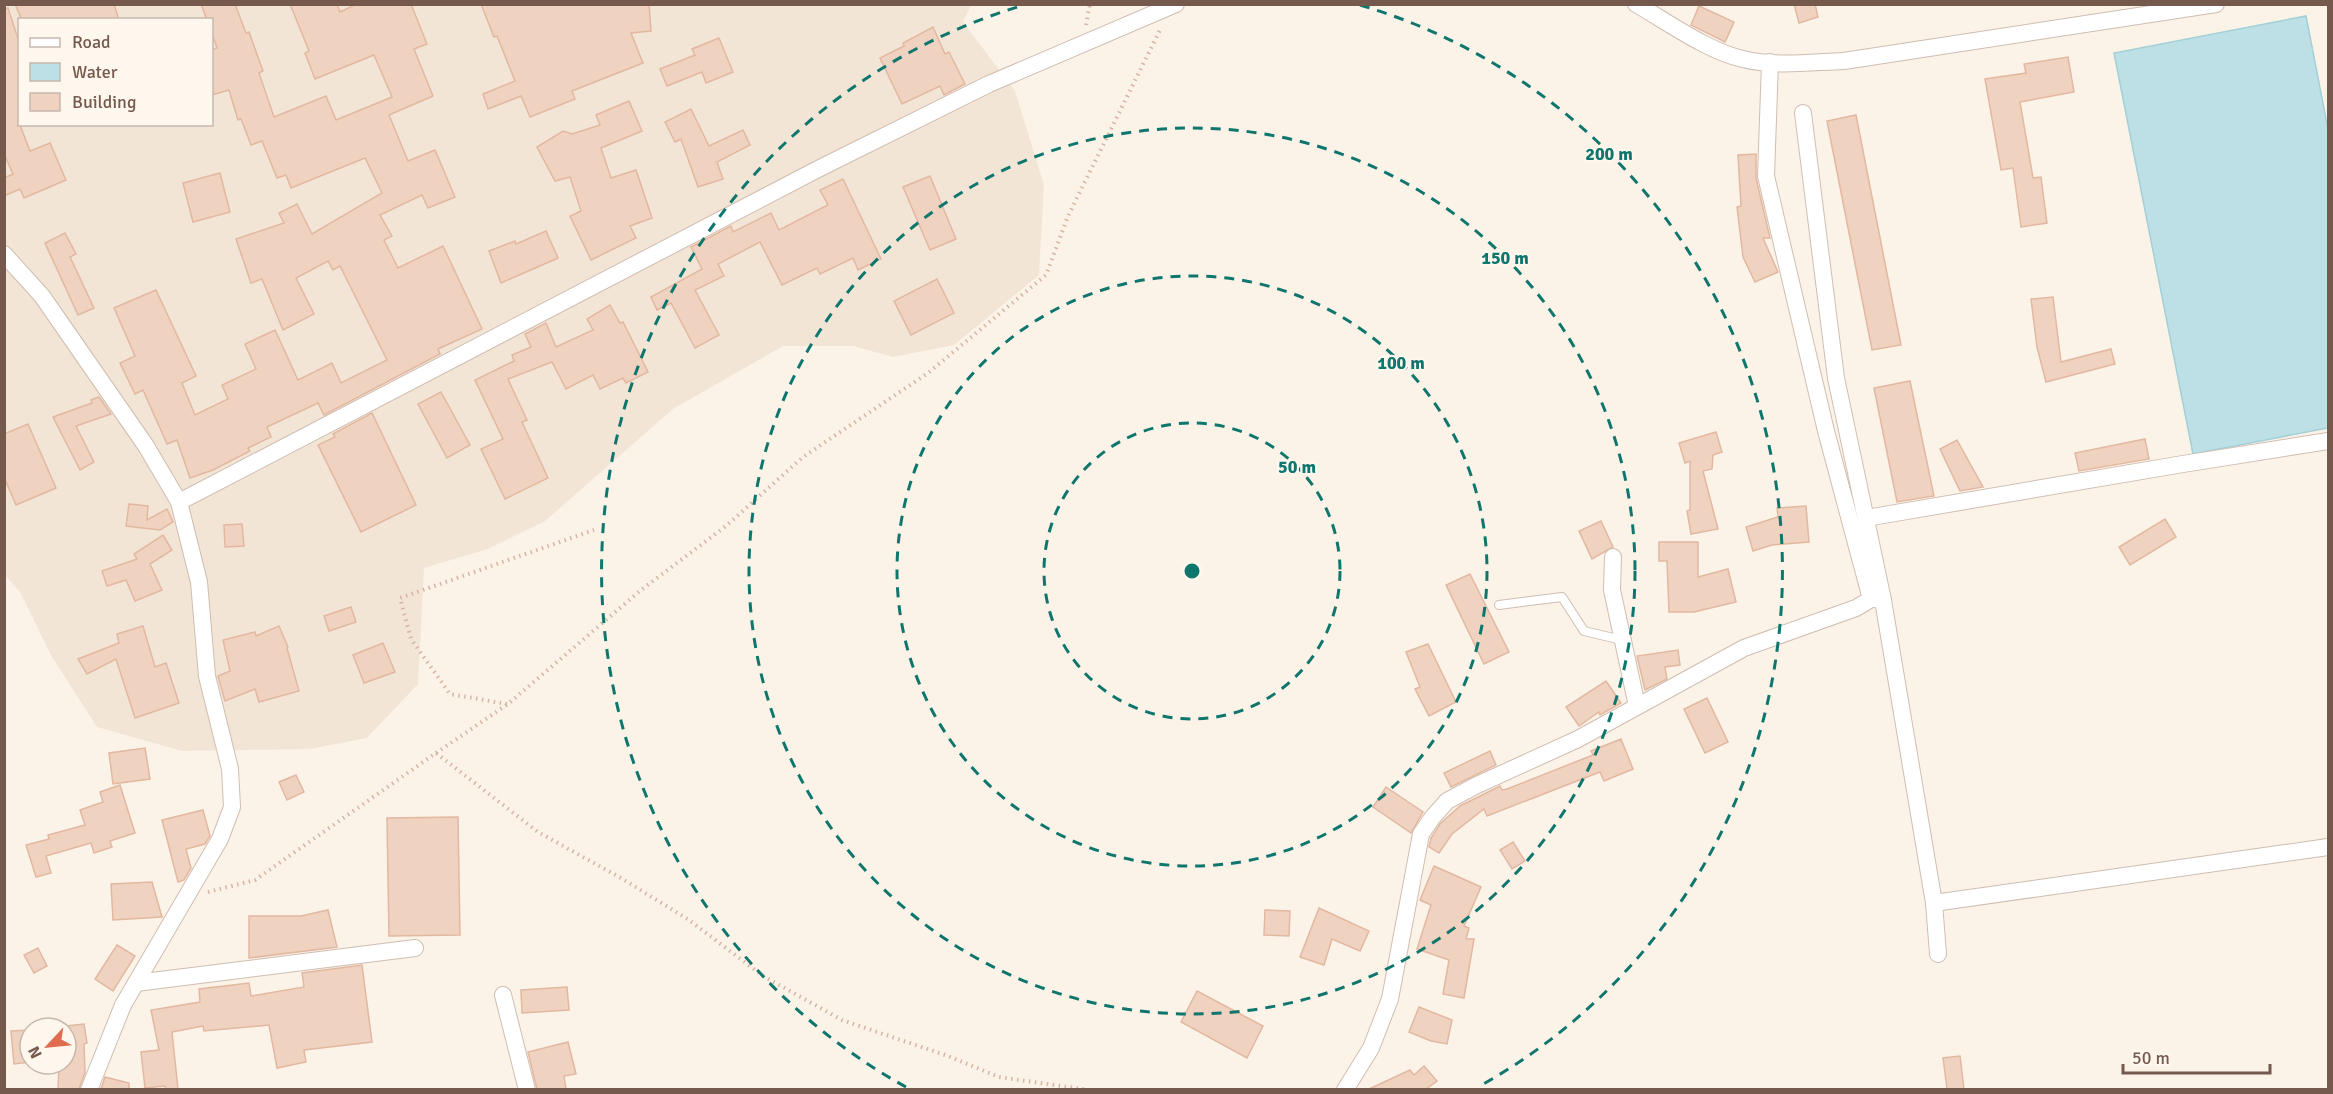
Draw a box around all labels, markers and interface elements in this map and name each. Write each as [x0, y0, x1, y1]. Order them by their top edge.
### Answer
legend [18, 18, 213, 126]
text: Road [72, 31, 111, 53]
text: Water [72, 61, 118, 83]
text: Building [72, 91, 136, 113]
text: 200 m [1585, 143, 1633, 165]
text: 150 m [1481, 247, 1529, 269]
text: 100 m [1377, 352, 1425, 374]
text: 50 m [1278, 456, 1316, 478]
centre of rings [1182, 561, 1202, 581]
north arrow [18, 1016, 78, 1076]
scale bar [2123, 1037, 2270, 1075]
text: N [24, 1043, 47, 1062]
text: 50 m [2132, 1047, 2170, 1069]

